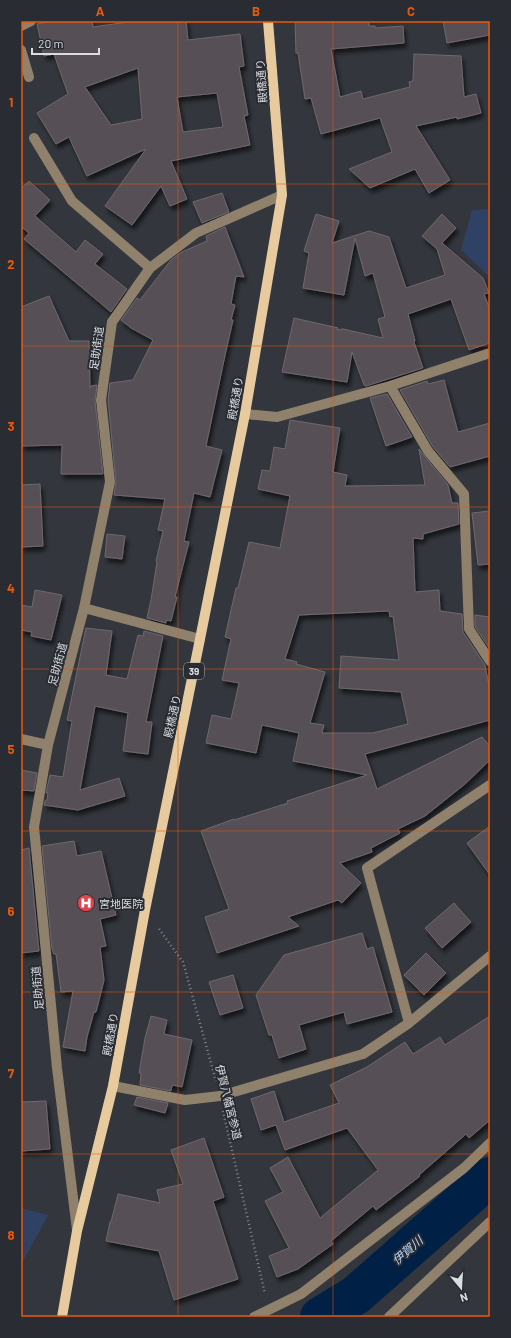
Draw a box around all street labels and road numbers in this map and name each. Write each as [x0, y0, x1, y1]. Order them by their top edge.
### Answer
street label: 殿橋通り [253, 59, 269, 103]
street label: 足助街道 [87, 325, 105, 371]
street label: 殿橋通り [225, 375, 245, 421]
street label: 足助街道 [45, 641, 69, 687]
road number: 39 [184, 663, 204, 679]
street label: 殿橋通り [161, 693, 183, 739]
street label: 足助街道 [29, 966, 45, 1010]
street label: 殿橋通り [100, 1011, 120, 1057]
street label: 伊賀八幡宮参道 [213, 1063, 245, 1141]

